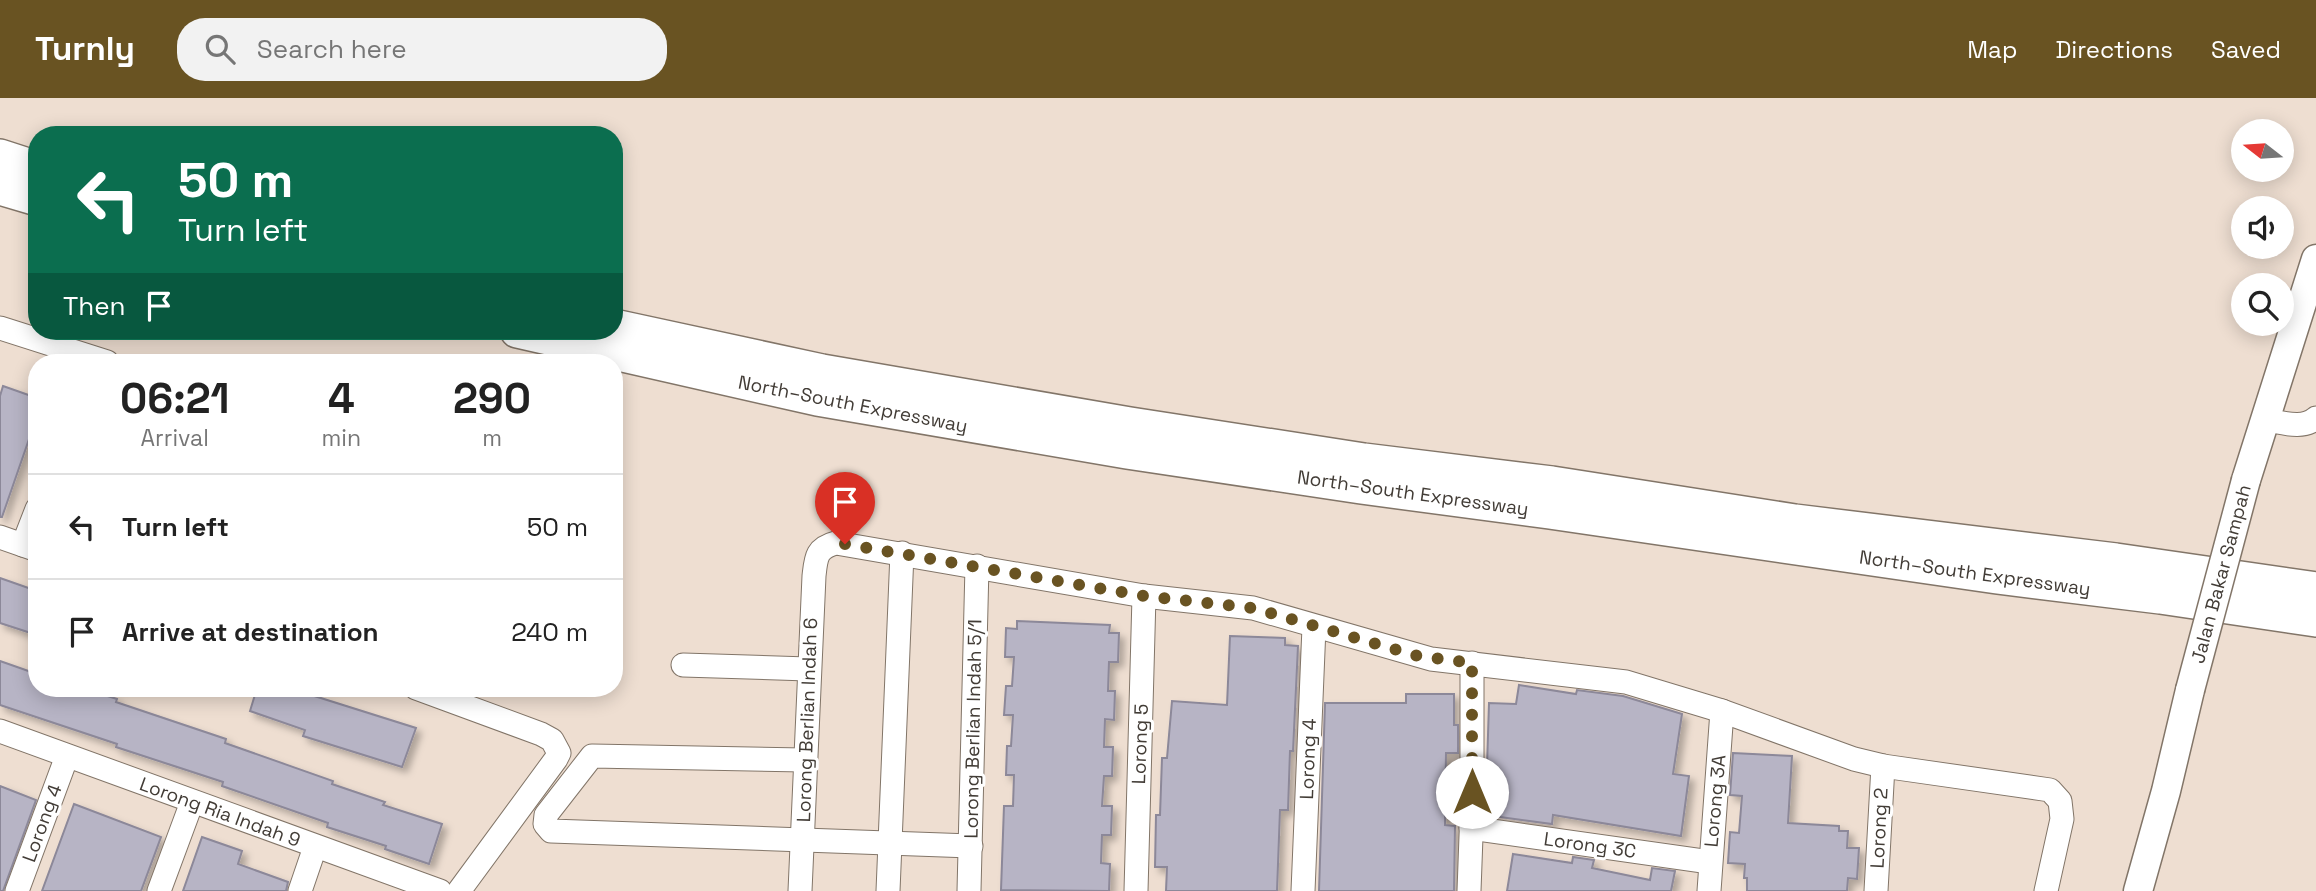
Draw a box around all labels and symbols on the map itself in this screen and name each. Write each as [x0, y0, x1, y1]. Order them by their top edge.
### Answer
north arrow [2231, 119, 2294, 182]
street label: North–South Expressway [736, 369, 970, 439]
street label: North–South Expressway [1296, 464, 1530, 522]
pin [815, 472, 875, 544]
street label: Jalan Bakar Sampah [2185, 482, 2257, 666]
street label: North–South Expressway [1858, 544, 2092, 602]
street label: Lorong Berlian Indah 6 [791, 617, 823, 823]
street label: Lorong Berlian Indah 5/1 [959, 619, 987, 839]
street label: Lorong 5 [1126, 703, 1154, 785]
street label: Lorong 4 [1294, 718, 1322, 800]
street label: Lorong 3A [1699, 754, 1731, 848]
position arrow [1435, 755, 1509, 829]
street label: Lorong Ria Indah 9 [136, 771, 304, 853]
street label: Lorong 4 [16, 780, 68, 865]
street label: Lorong 2 [1864, 787, 1894, 869]
street label: Lorong 3C [1542, 826, 1638, 864]

